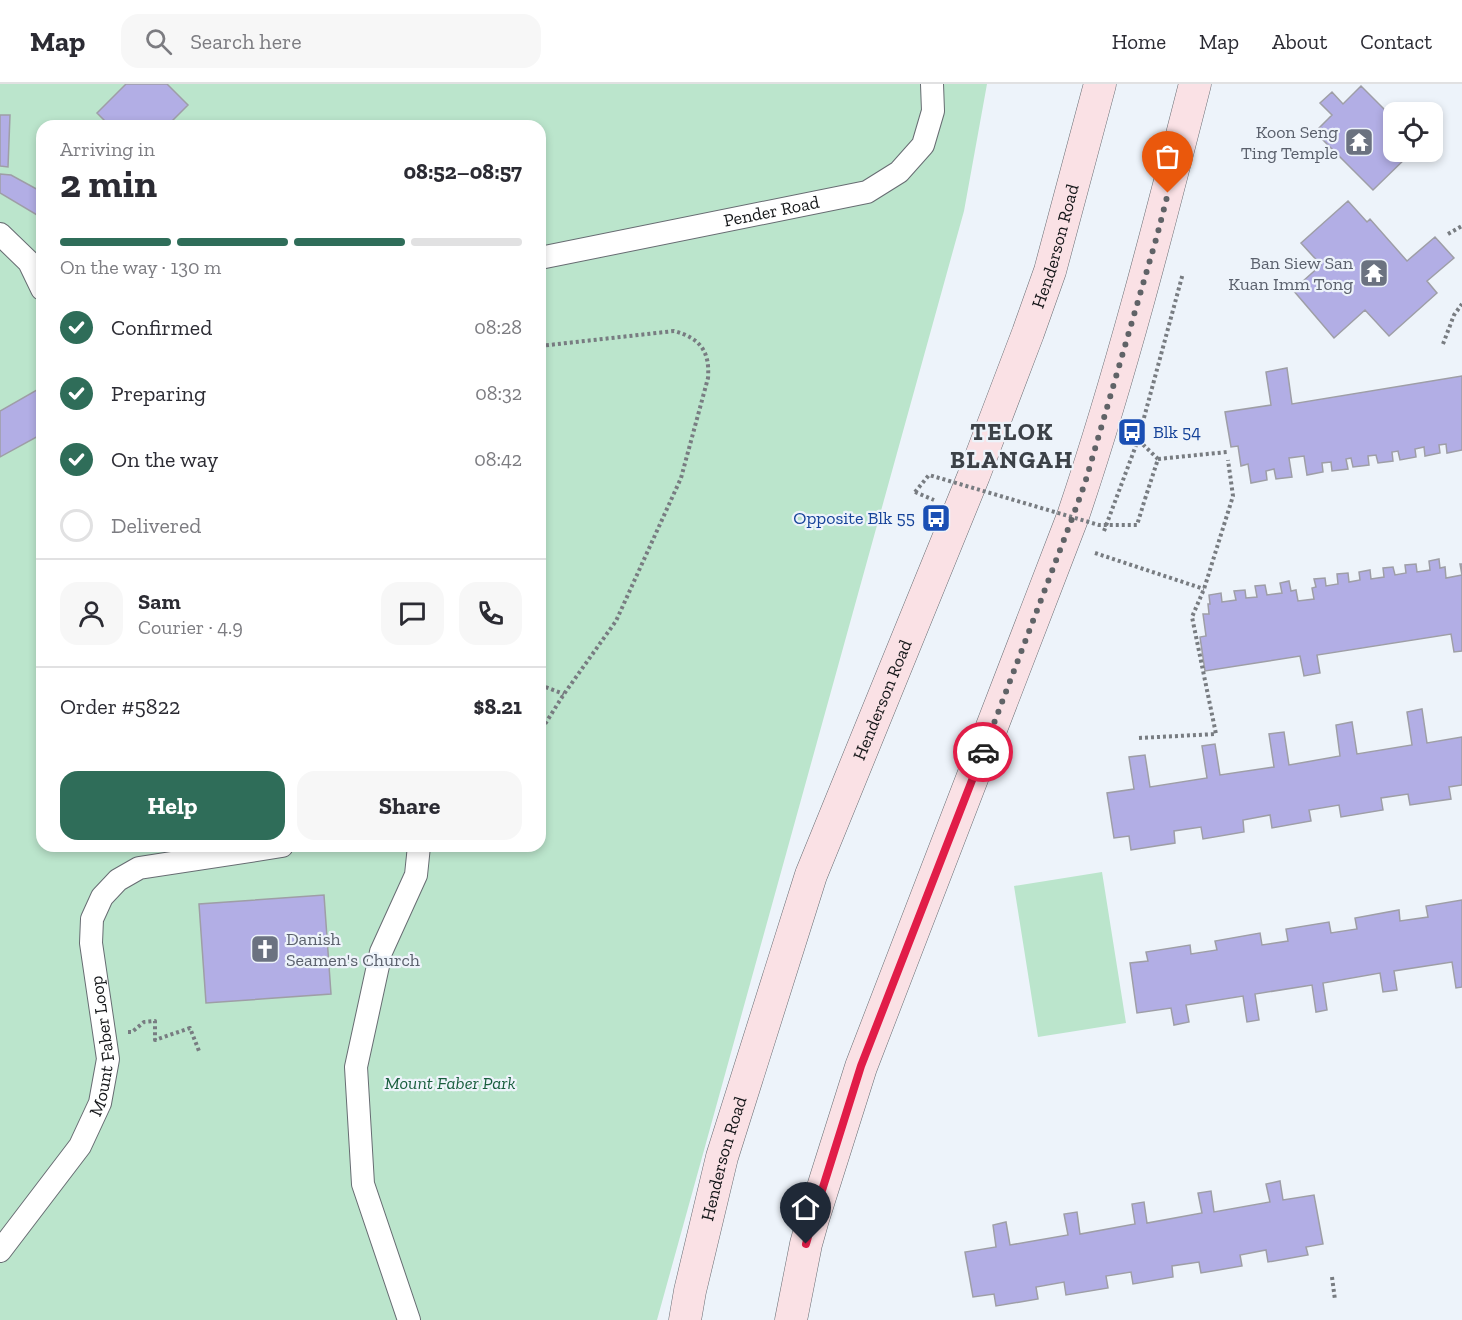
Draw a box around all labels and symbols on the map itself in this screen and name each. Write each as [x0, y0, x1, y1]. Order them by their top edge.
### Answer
place label: Koon Seng Ting Temple [1241, 121, 1338, 164]
temple icon: Koon Seng Ting Temple [1343, 126, 1375, 158]
pin [1142, 131, 1193, 193]
street label: Henderson Road [1027, 182, 1084, 311]
street label: Pender Road [722, 191, 821, 232]
place label: Ban Siew San Kuan Imm Tong [1228, 252, 1354, 295]
temple icon: Ban Siew San Kuan Imm Tong [1358, 257, 1390, 289]
bus stop icon: Blk 54 [1116, 416, 1148, 448]
district label: TELOK BLANGAH [950, 417, 1074, 474]
place label: Blk 54 [1153, 421, 1201, 443]
bus stop icon: Opposite Blk 55 [920, 502, 952, 534]
place label: Opposite Blk 55 [793, 507, 915, 529]
street label: Henderson Road [848, 636, 917, 763]
courier [953, 722, 1013, 782]
place label: Danish Seamen's Church [286, 928, 420, 971]
church icon: Danish Seamen's Church [249, 933, 281, 965]
street label: Mount Faber Loop [84, 974, 119, 1120]
park label: Mount Faber Park [384, 1072, 516, 1094]
street label: Henderson Road [696, 1094, 751, 1223]
pin [780, 1182, 831, 1244]

